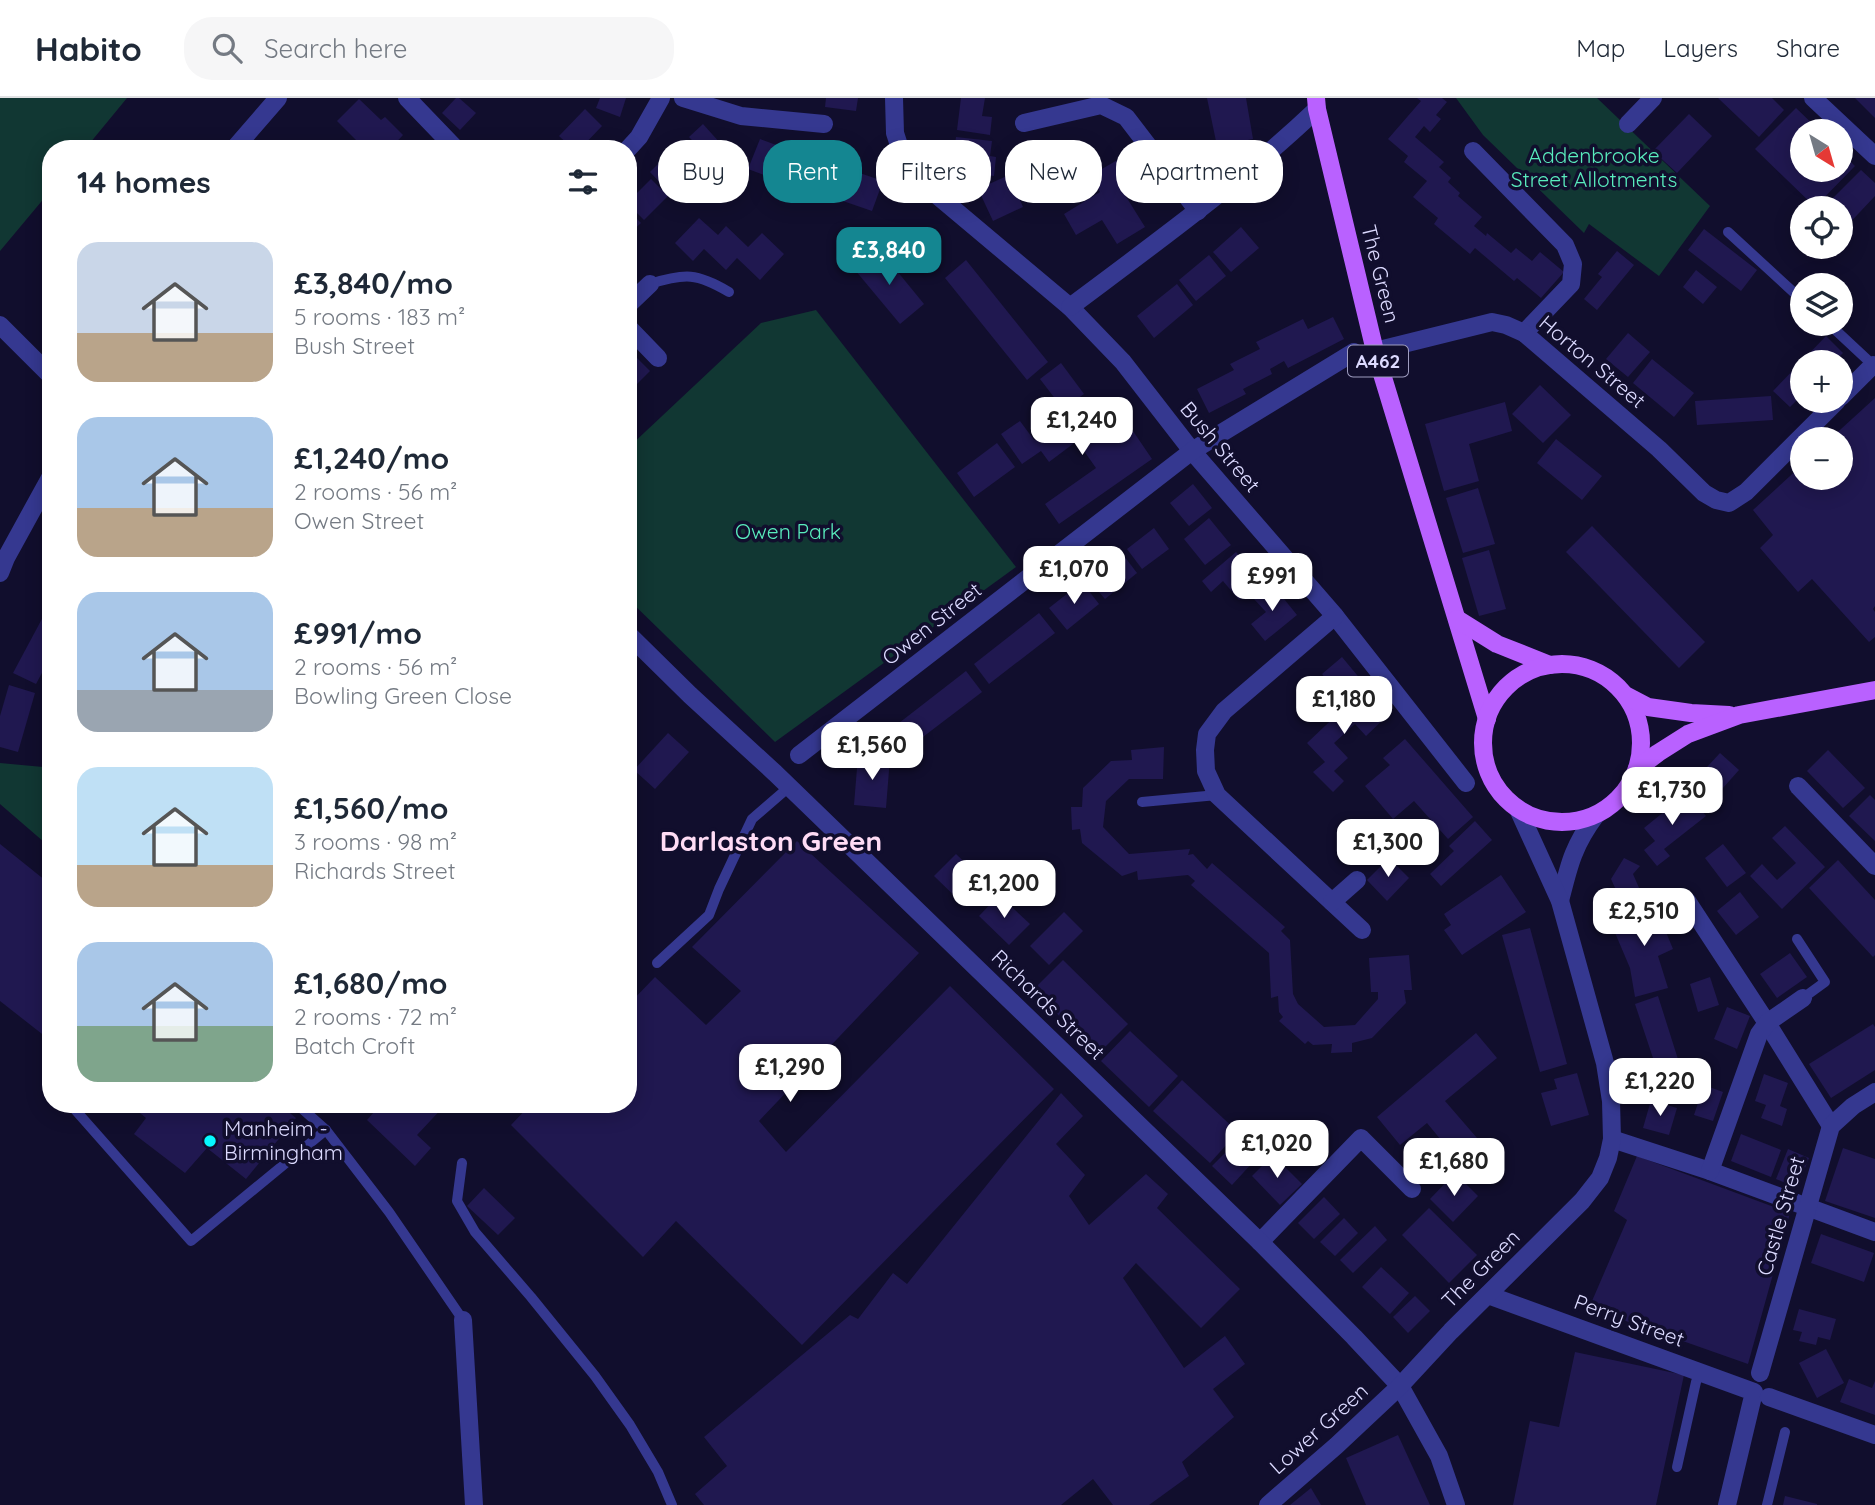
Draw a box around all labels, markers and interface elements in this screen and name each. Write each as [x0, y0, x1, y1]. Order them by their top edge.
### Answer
search box [184, 17, 674, 80]
text: Habito [35, 28, 142, 69]
icon: search [208, 29, 246, 67]
text: Search here [264, 32, 407, 65]
text: Map [1576, 33, 1625, 63]
text: Layers [1663, 33, 1738, 63]
text: Share [1776, 33, 1840, 63]
north arrow [1790, 119, 1853, 182]
map controls [1790, 119, 1853, 490]
chip: Buy [658, 140, 749, 203]
chip: Rent [763, 140, 862, 203]
chip: Filters [876, 140, 991, 203]
chip: New [1005, 140, 1102, 203]
chip: Apartment [1116, 140, 1283, 203]
park label: Addenbrooke Street Allotments [1511, 142, 1677, 192]
text: 14 homes [77, 163, 211, 201]
icon: filters [564, 163, 602, 201]
button: locate [1790, 196, 1853, 259]
street label: The Green [1356, 222, 1406, 326]
pin: £3,840 [832, 228, 946, 287]
text: £3,840 [852, 235, 926, 264]
text: £3,840/mo [294, 264, 453, 302]
icon: home [133, 270, 217, 354]
button: layers [1790, 273, 1853, 336]
text: 5 rooms · 183 m² [294, 302, 465, 331]
street label: Horton Street [1534, 309, 1651, 413]
text: Bush Street [294, 331, 415, 360]
road number: A462 [1348, 345, 1408, 376]
button: + [1790, 350, 1853, 413]
street label: Bush Street [1175, 396, 1266, 497]
pin: £1,240 [1025, 398, 1139, 457]
text: £1,240 [1047, 405, 1117, 434]
button: − [1790, 427, 1853, 490]
text: £1,240/mo [294, 439, 449, 477]
icon: home [133, 445, 217, 529]
text: 2 rooms · 56 m² [294, 477, 457, 506]
text: Owen Street [294, 506, 424, 535]
park label: Owen Park [735, 518, 841, 544]
pin: £1,070 [1017, 546, 1131, 606]
text: £1,070 [1039, 554, 1109, 583]
pin: £991 [1231, 554, 1313, 613]
text: £991 [1247, 561, 1297, 590]
street label: Owen Street [876, 576, 986, 670]
text: £991/mo [294, 614, 422, 652]
icon: home [133, 620, 217, 704]
text: 2 rooms · 56 m² [294, 652, 457, 681]
pin: £1,180 [1287, 676, 1401, 736]
text: Bowling Green Close [294, 681, 512, 710]
text: £1,180 [1312, 684, 1376, 713]
pin: £1,560 [815, 722, 929, 782]
text: £1,560 [837, 730, 907, 759]
pin: £1,730 [1615, 768, 1729, 827]
text: £1,730 [1638, 775, 1706, 804]
text: £1,560/mo [294, 789, 448, 827]
icon: home [133, 795, 217, 879]
pin: £1,300 [1331, 820, 1445, 879]
district label: Darlaston Green [660, 823, 882, 858]
text: 3 rooms · 98 m² [294, 827, 457, 856]
text: £1,300 [1353, 827, 1423, 856]
text: Richards Street [294, 856, 455, 885]
pin: £1,200 [947, 860, 1061, 920]
text: £1,200 [969, 868, 1039, 897]
pin: £2,510 [1587, 888, 1701, 948]
text: £2,510 [1609, 896, 1679, 925]
street label: Richards Street [987, 944, 1111, 1065]
text: £1,680/mo [294, 964, 448, 1002]
icon: home [133, 970, 217, 1054]
text: 2 rooms · 72 m² [294, 1002, 457, 1031]
text: Batch Croft [294, 1031, 415, 1060]
pin: £1,290 [733, 1044, 847, 1104]
text: £1,290 [755, 1052, 825, 1081]
pin: £1,220 [1603, 1058, 1717, 1118]
text: £1,220 [1625, 1066, 1695, 1095]
place label: Manheim - Birmingham [224, 1115, 343, 1165]
pin: £1,020 [1220, 1121, 1334, 1180]
text: £1,020 [1242, 1128, 1312, 1157]
marker: Manheim - Birmingham [202, 1133, 218, 1149]
pin: £1,680 [1397, 1138, 1511, 1198]
text: £1,680 [1419, 1146, 1489, 1175]
street label: Castle Street [1751, 1153, 1809, 1278]
street label: The Green [1436, 1224, 1525, 1313]
street label: Perry Street [1571, 1288, 1688, 1352]
street label: Lower Green [1264, 1377, 1373, 1479]

